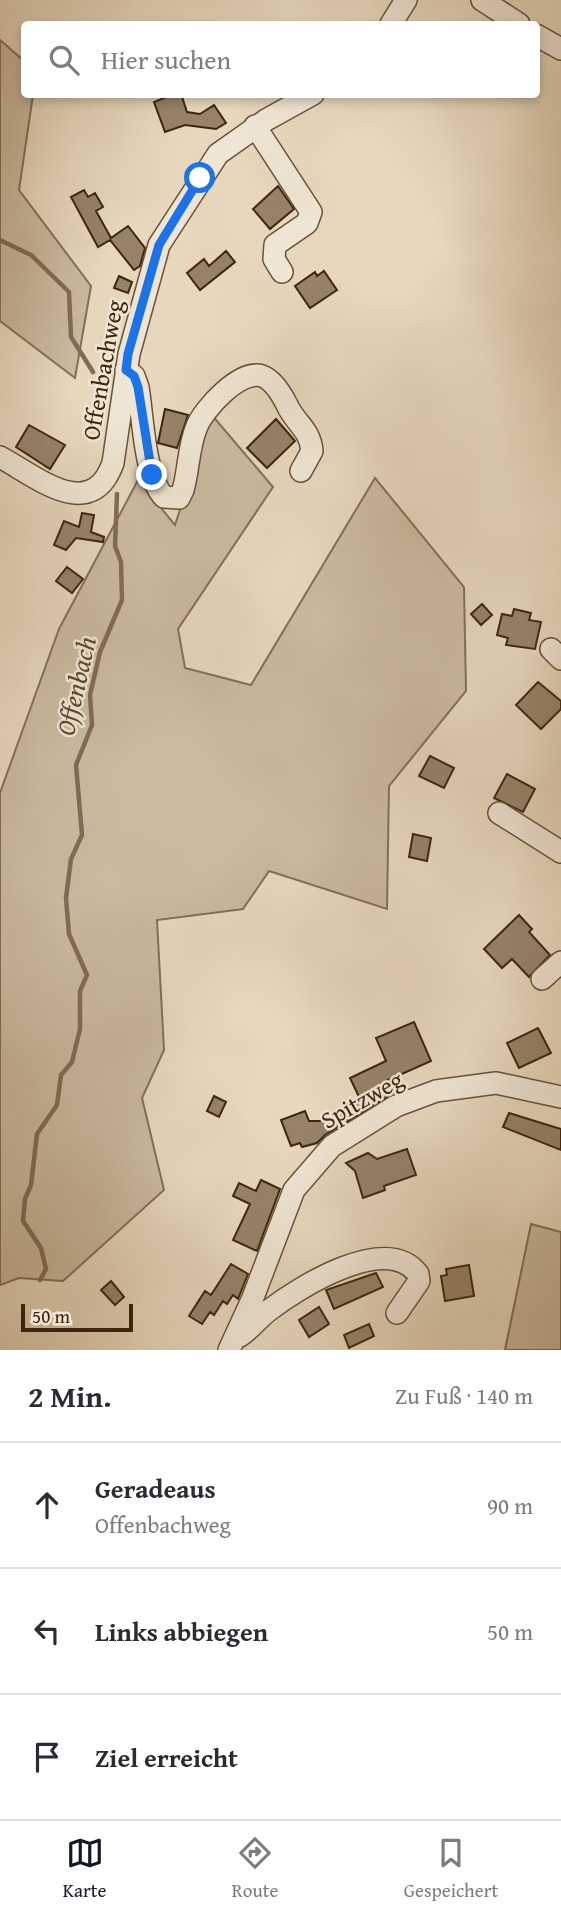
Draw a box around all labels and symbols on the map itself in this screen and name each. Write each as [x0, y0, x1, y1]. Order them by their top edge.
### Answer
route start [184, 162, 215, 193]
street label: Offenbachweg [73, 297, 132, 443]
route end [136, 459, 167, 490]
water label: Offenbach [45, 632, 106, 739]
street label: Spitzweg [314, 1062, 410, 1137]
scale bar [21, 1301, 133, 1333]

